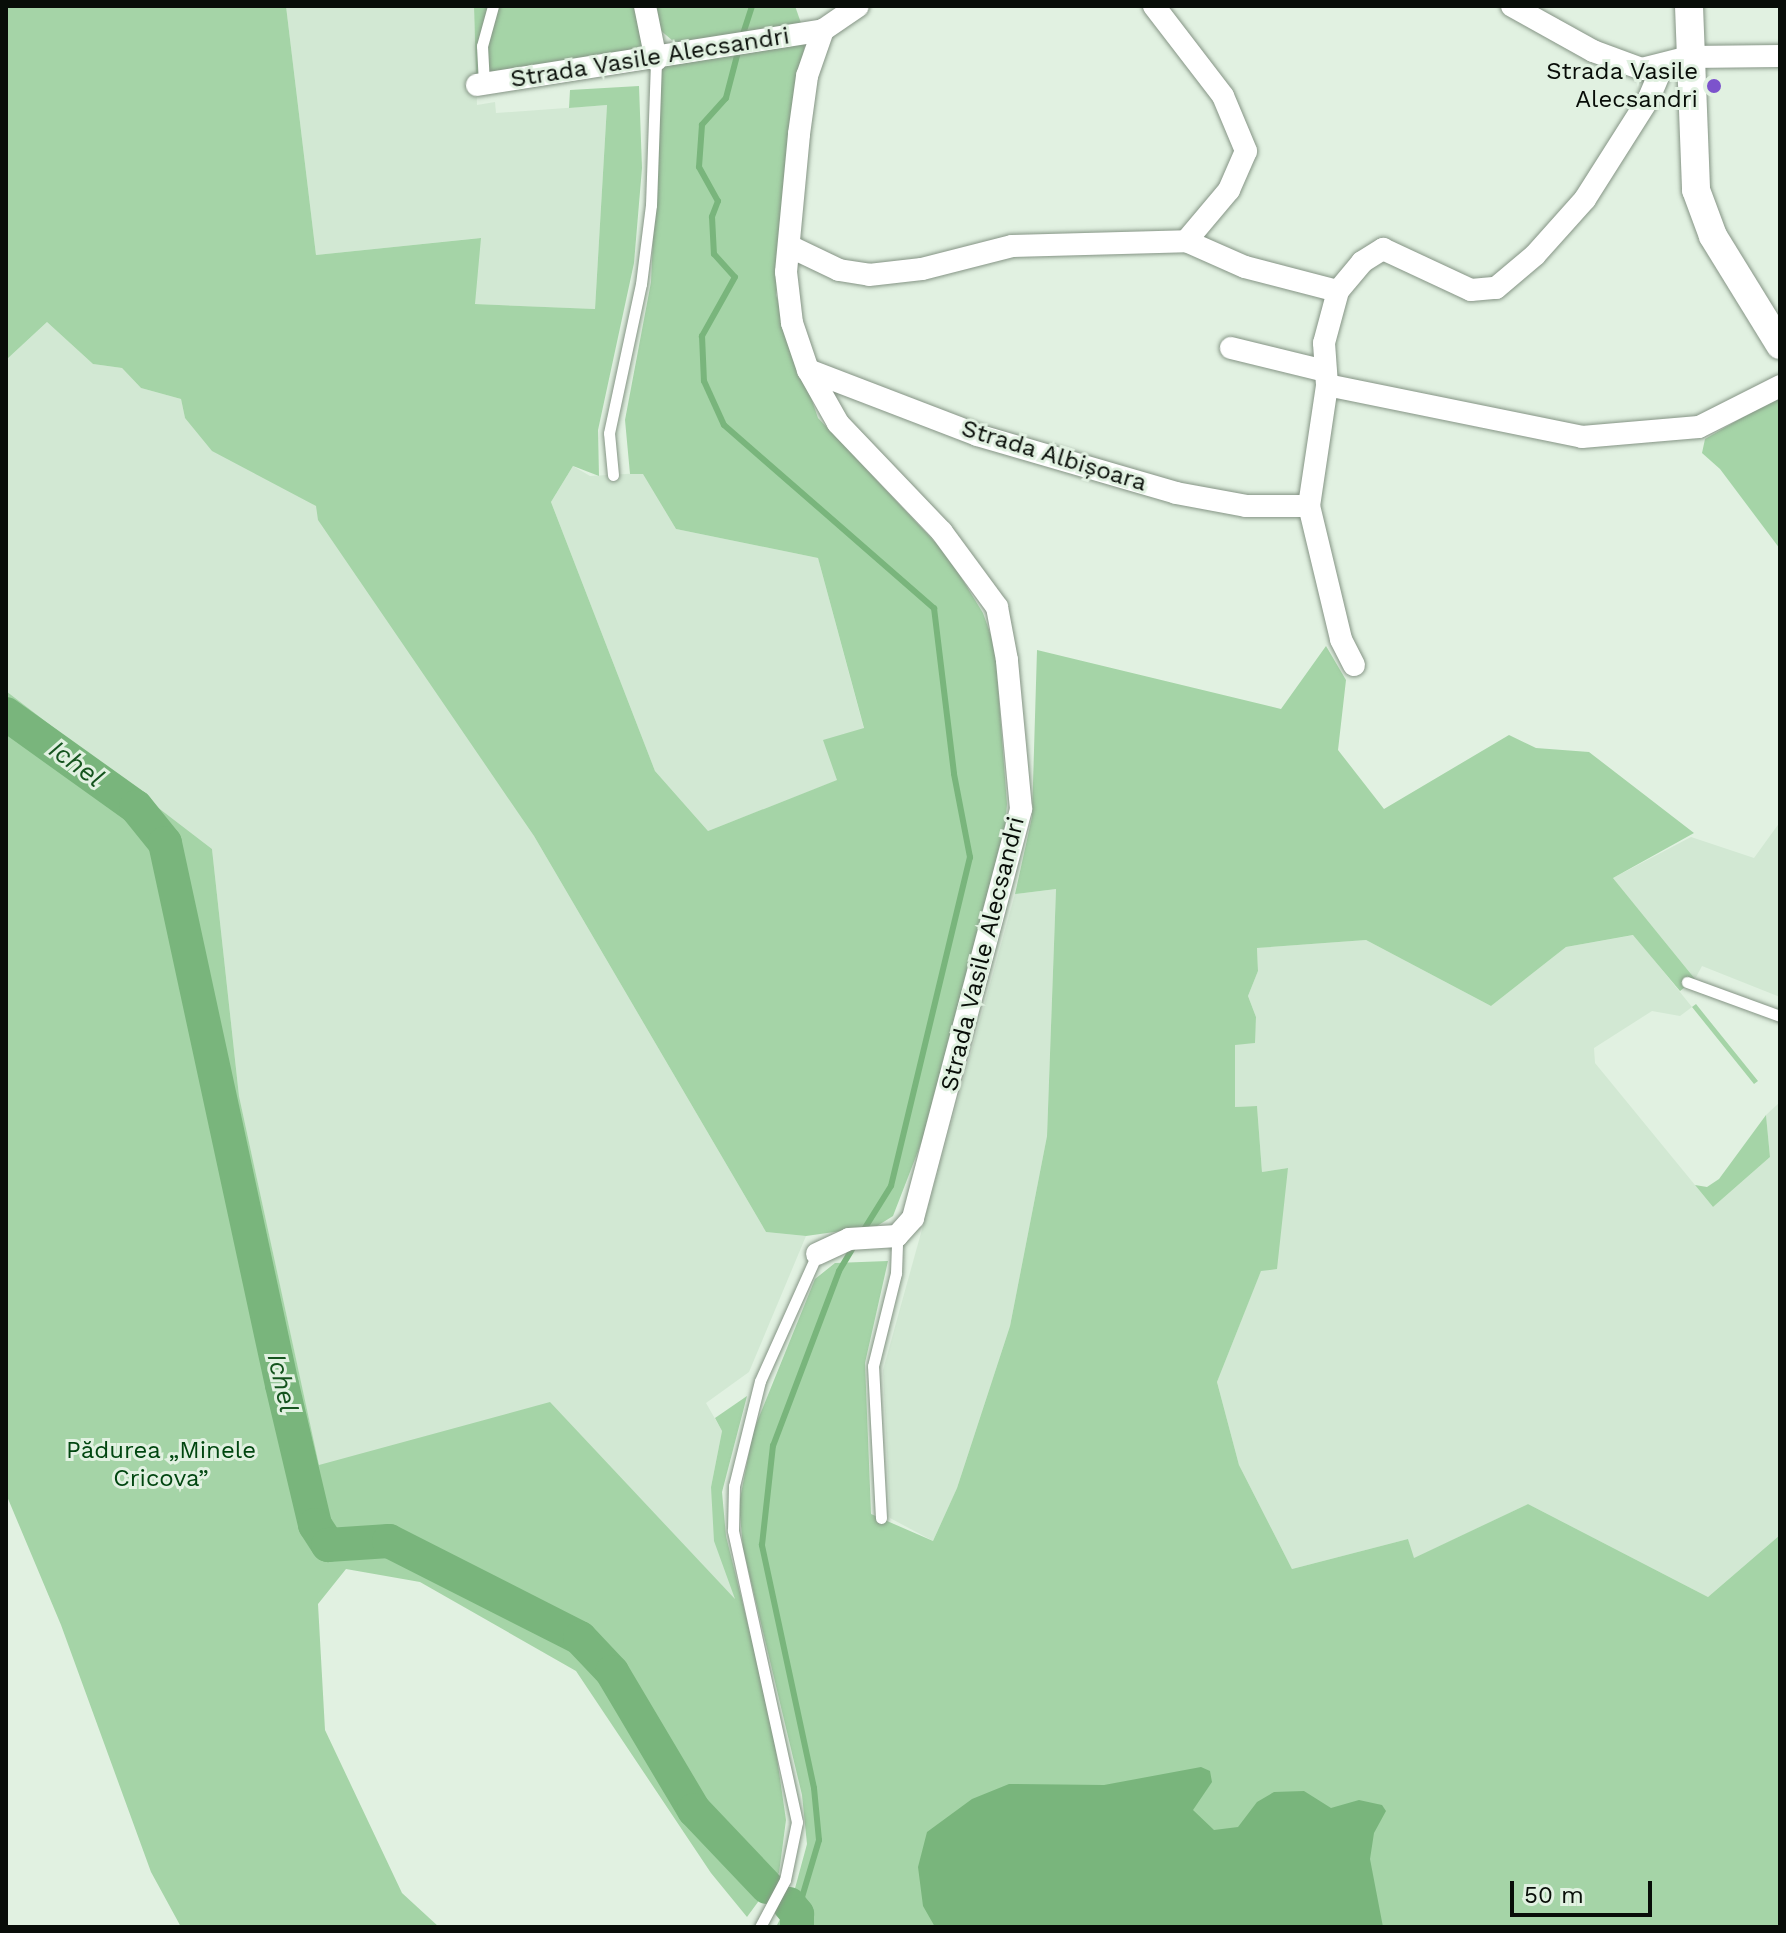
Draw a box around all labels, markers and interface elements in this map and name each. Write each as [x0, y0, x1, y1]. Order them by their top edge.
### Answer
street label: Strada Vasile Alecsandri [507, 22, 793, 94]
place label: Strada Vasile Alecsandri [1545, 58, 1698, 114]
marker: Strada Vasile Alecsandri [1705, 77, 1723, 95]
street label: Strada Albișoara [957, 414, 1151, 498]
water label: Ichel [43, 734, 109, 794]
street label: Strada Vasile Alecsandri [935, 813, 1031, 1095]
water label: Ichel [260, 1350, 304, 1416]
park label: Pădurea „Minele Cricova” [66, 1437, 256, 1493]
scale bar [1514, 1865, 1656, 1915]
text: 50 m [1524, 1881, 1584, 1909]

